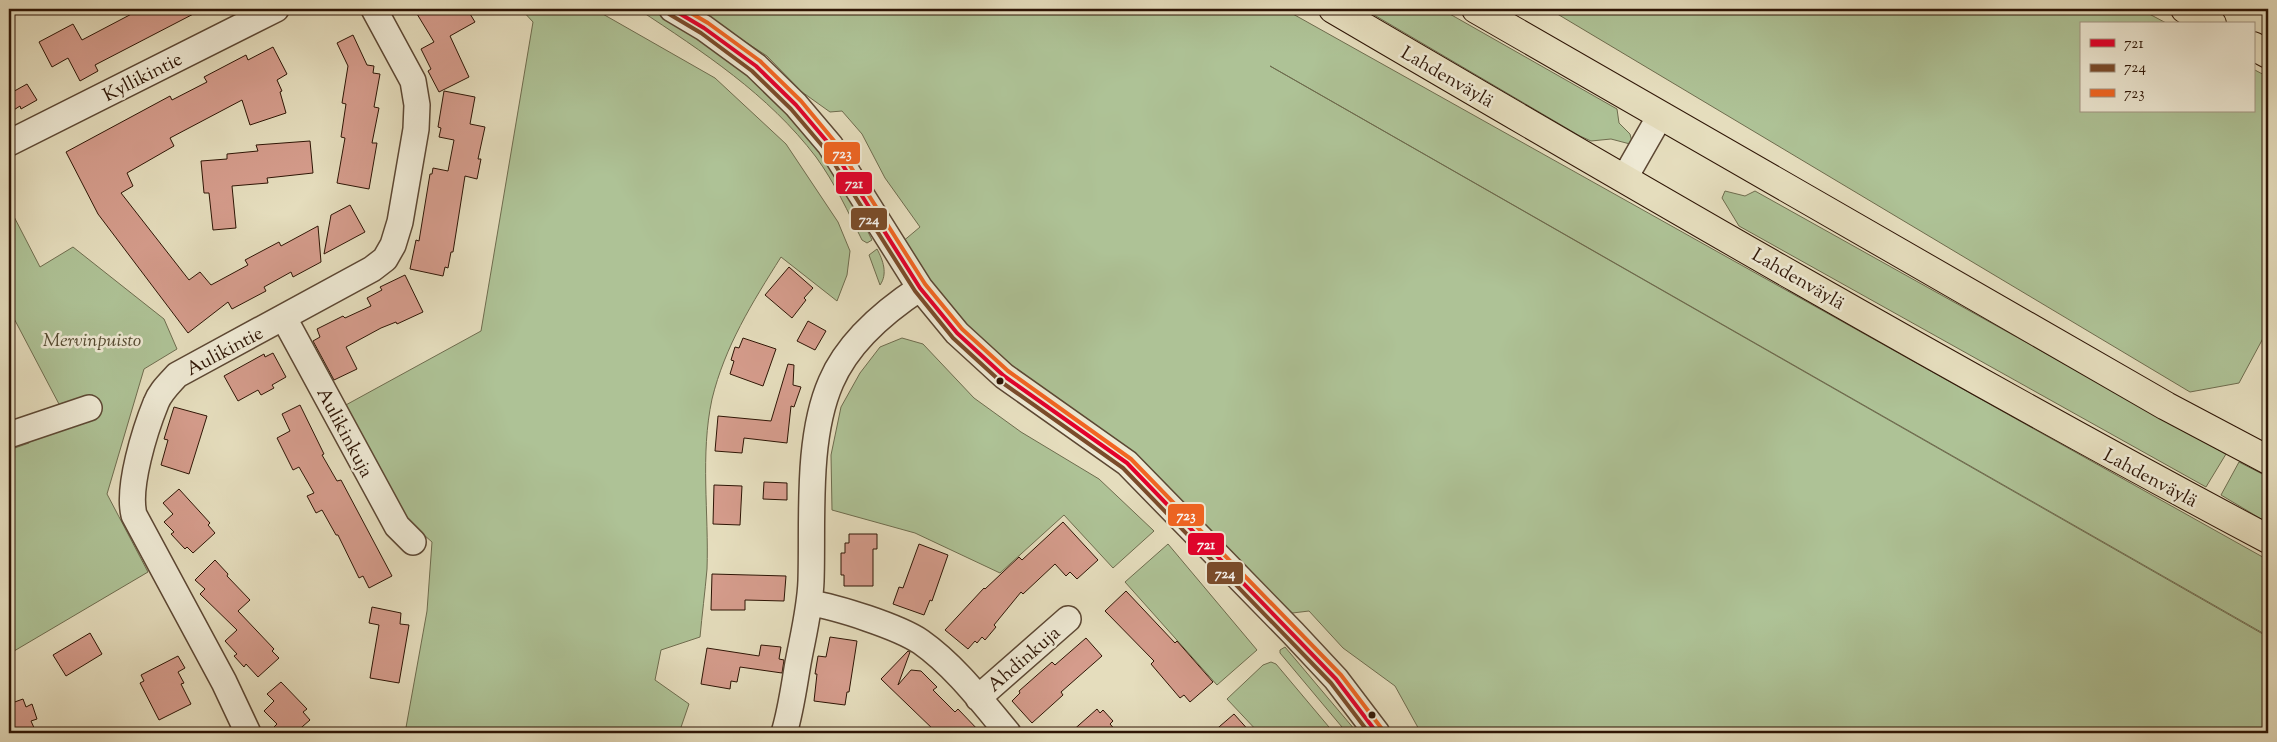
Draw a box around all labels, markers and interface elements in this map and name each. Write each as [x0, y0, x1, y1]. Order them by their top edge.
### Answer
legend [2080, 22, 2254, 112]
text: 721 [2124, 34, 2144, 55]
street label: Lahdenväylä [1395, 41, 1498, 116]
street label: Kyllikintie [99, 47, 187, 110]
text: 724 [2124, 58, 2146, 79]
text: 723 [2124, 84, 2144, 105]
line badge: 723 [823, 141, 861, 165]
text: 723 [832, 145, 852, 165]
line badge: 721 [835, 171, 873, 195]
text: 721 [845, 175, 863, 195]
line badge: 724 [850, 207, 888, 231]
text: 724 [859, 211, 879, 231]
street label: Lahdenväylä [1746, 243, 1849, 318]
street label: Aulikintie [182, 321, 269, 384]
park label: Mervinpuisto [43, 328, 141, 355]
unlabelled marker [995, 376, 1005, 386]
street label: Aulikinkuja [309, 383, 379, 483]
street label: Lahdenväylä [2098, 443, 2202, 515]
line badge: 723 [1167, 503, 1205, 527]
text: 723 [1176, 507, 1196, 527]
line badge: 721 [1187, 532, 1225, 556]
text: 721 [1197, 536, 1215, 556]
line badge: 724 [1206, 561, 1244, 585]
text: 724 [1215, 565, 1235, 585]
street label: Ahdinkuja [982, 620, 1067, 699]
unlabelled marker [1367, 710, 1377, 720]

